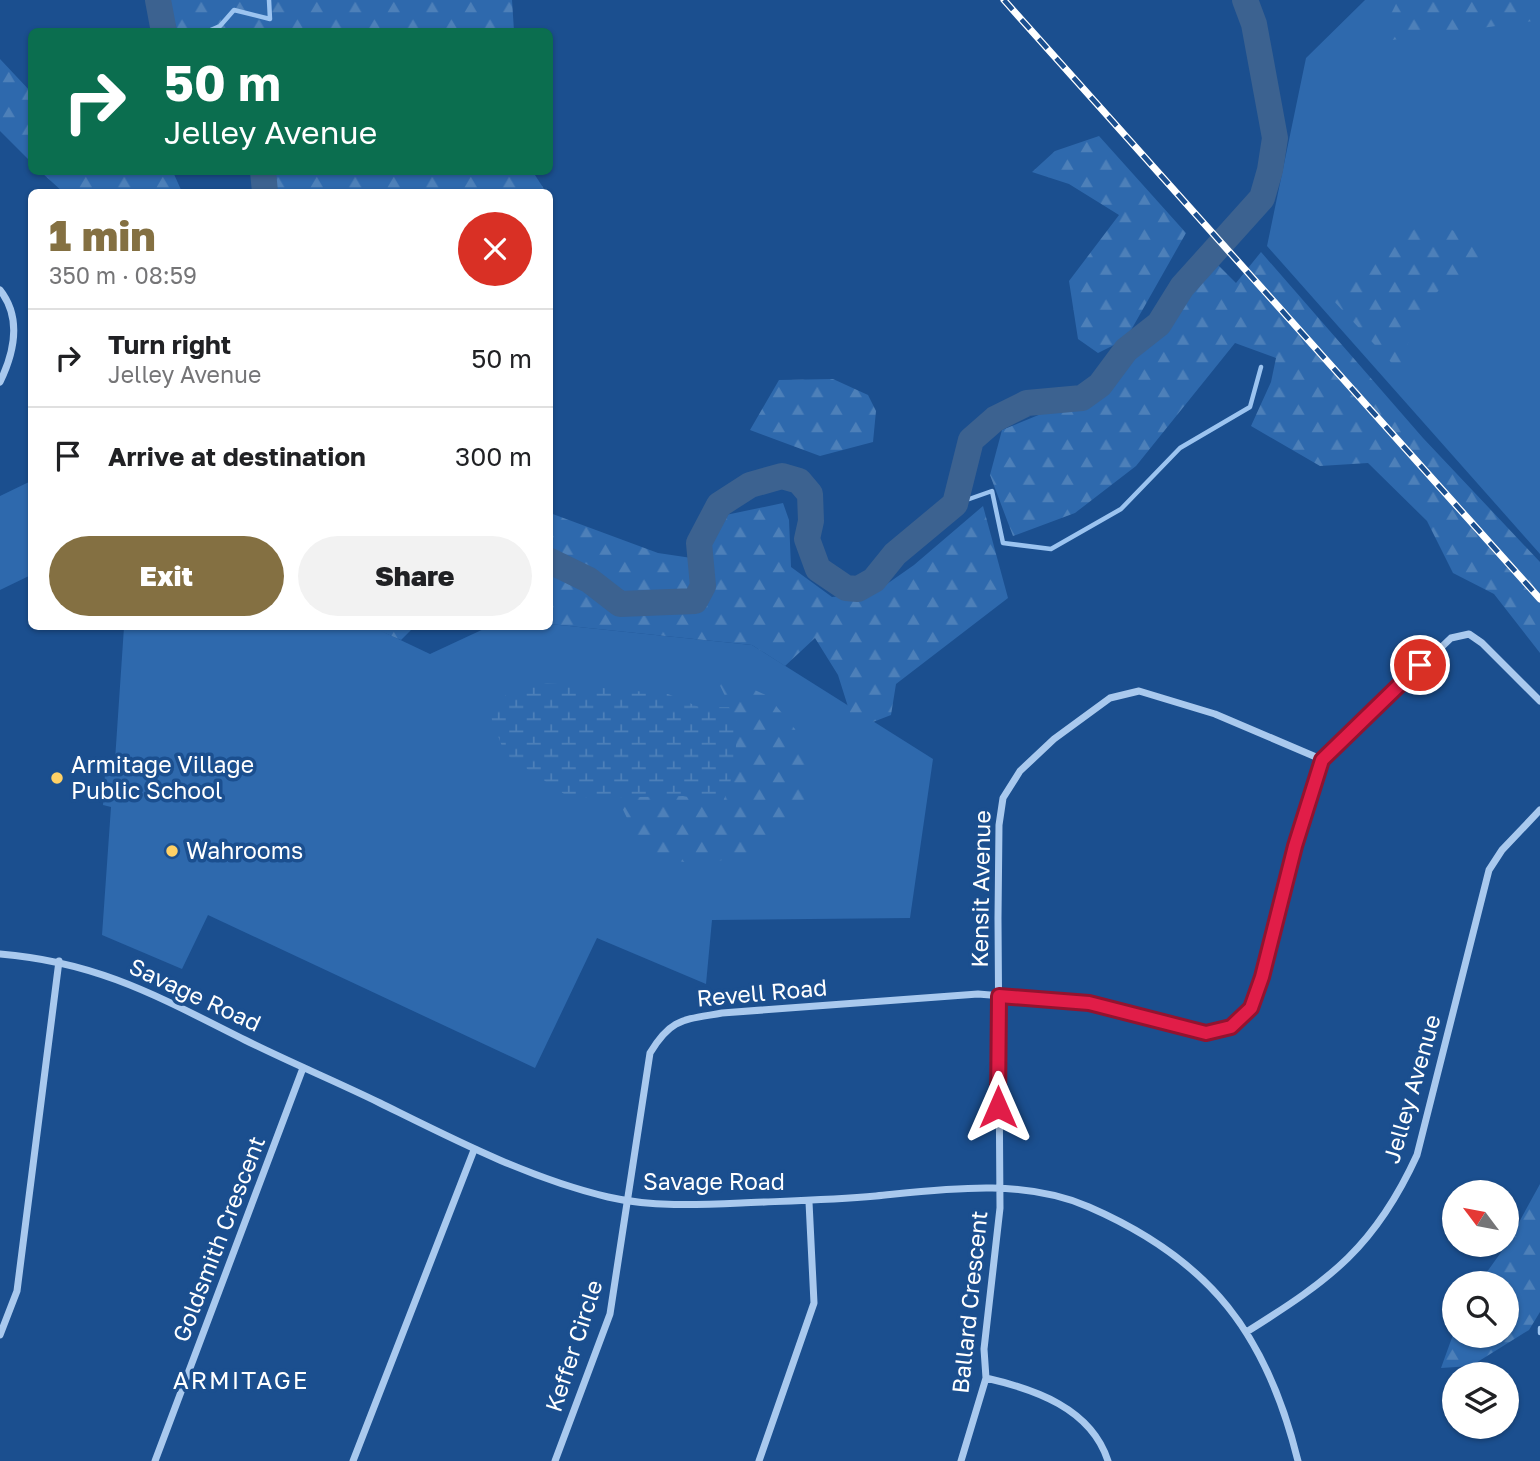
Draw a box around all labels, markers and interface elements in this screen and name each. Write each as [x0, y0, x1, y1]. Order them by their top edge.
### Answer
text: 50 m [164, 53, 281, 112]
icon: right [49, 56, 140, 147]
text: Jelley Avenue [164, 113, 377, 151]
text: 1 min [49, 210, 156, 260]
button: close [458, 212, 532, 286]
text: 350 m · 08:59 [49, 261, 197, 289]
text: Turn right [108, 329, 231, 360]
icon: right [49, 339, 87, 377]
text: 50 m [471, 343, 532, 374]
text: Jelley Avenue [108, 360, 261, 388]
icon: arrive [49, 437, 87, 475]
text: Arrive at destination [108, 441, 366, 472]
text: 300 m [455, 441, 532, 472]
button: Exit [49, 536, 284, 616]
button: Share [298, 536, 532, 616]
pin [1390, 635, 1450, 695]
icon: arrive [1401, 646, 1439, 684]
place label: Armitage Village Public School [71, 750, 254, 804]
marker: Armitage Village Public School [49, 770, 65, 786]
street label: Kensit Avenue [965, 810, 995, 968]
place label: Wahrooms [186, 836, 303, 864]
marker: Wahrooms [164, 843, 180, 859]
street label: Savage Road [125, 951, 266, 1037]
street label: Revell Road [696, 972, 828, 1012]
street label: Jelley Avenue [1376, 1011, 1446, 1166]
position arrow [961, 1070, 1035, 1144]
street label: Goldsmith Crescent [166, 1132, 270, 1345]
street label: Savage Road [643, 1167, 785, 1195]
north arrow [1442, 1180, 1519, 1256]
map controls [1442, 1180, 1519, 1439]
street label: Ballard Crescent [945, 1209, 993, 1395]
button: search [1442, 1271, 1519, 1348]
street label: Keffer Circle [539, 1276, 608, 1415]
button: layers [1442, 1362, 1519, 1439]
district label: ARMITAGE [173, 1365, 309, 1394]

